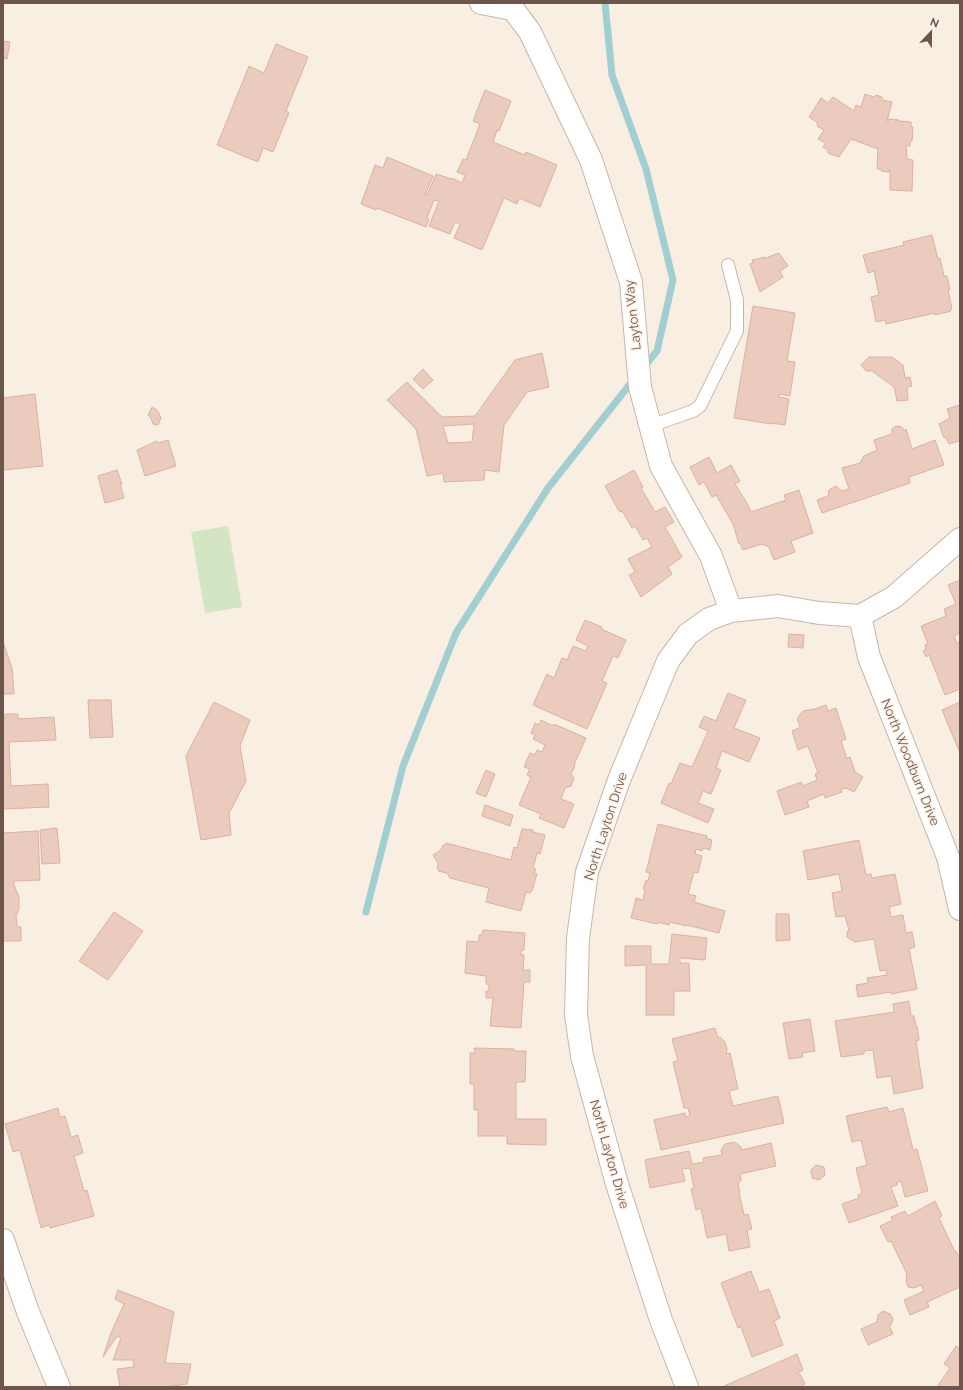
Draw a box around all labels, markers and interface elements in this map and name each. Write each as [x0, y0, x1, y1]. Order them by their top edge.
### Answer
north arrow [911, 12, 951, 52]
text: N [928, 16, 941, 31]
street label: Layton Way [621, 279, 644, 351]
street label: North Woodburn Drive [878, 697, 943, 828]
street label: North Layton Drive [581, 770, 630, 882]
street label: North Layton Drive [587, 1098, 632, 1211]

